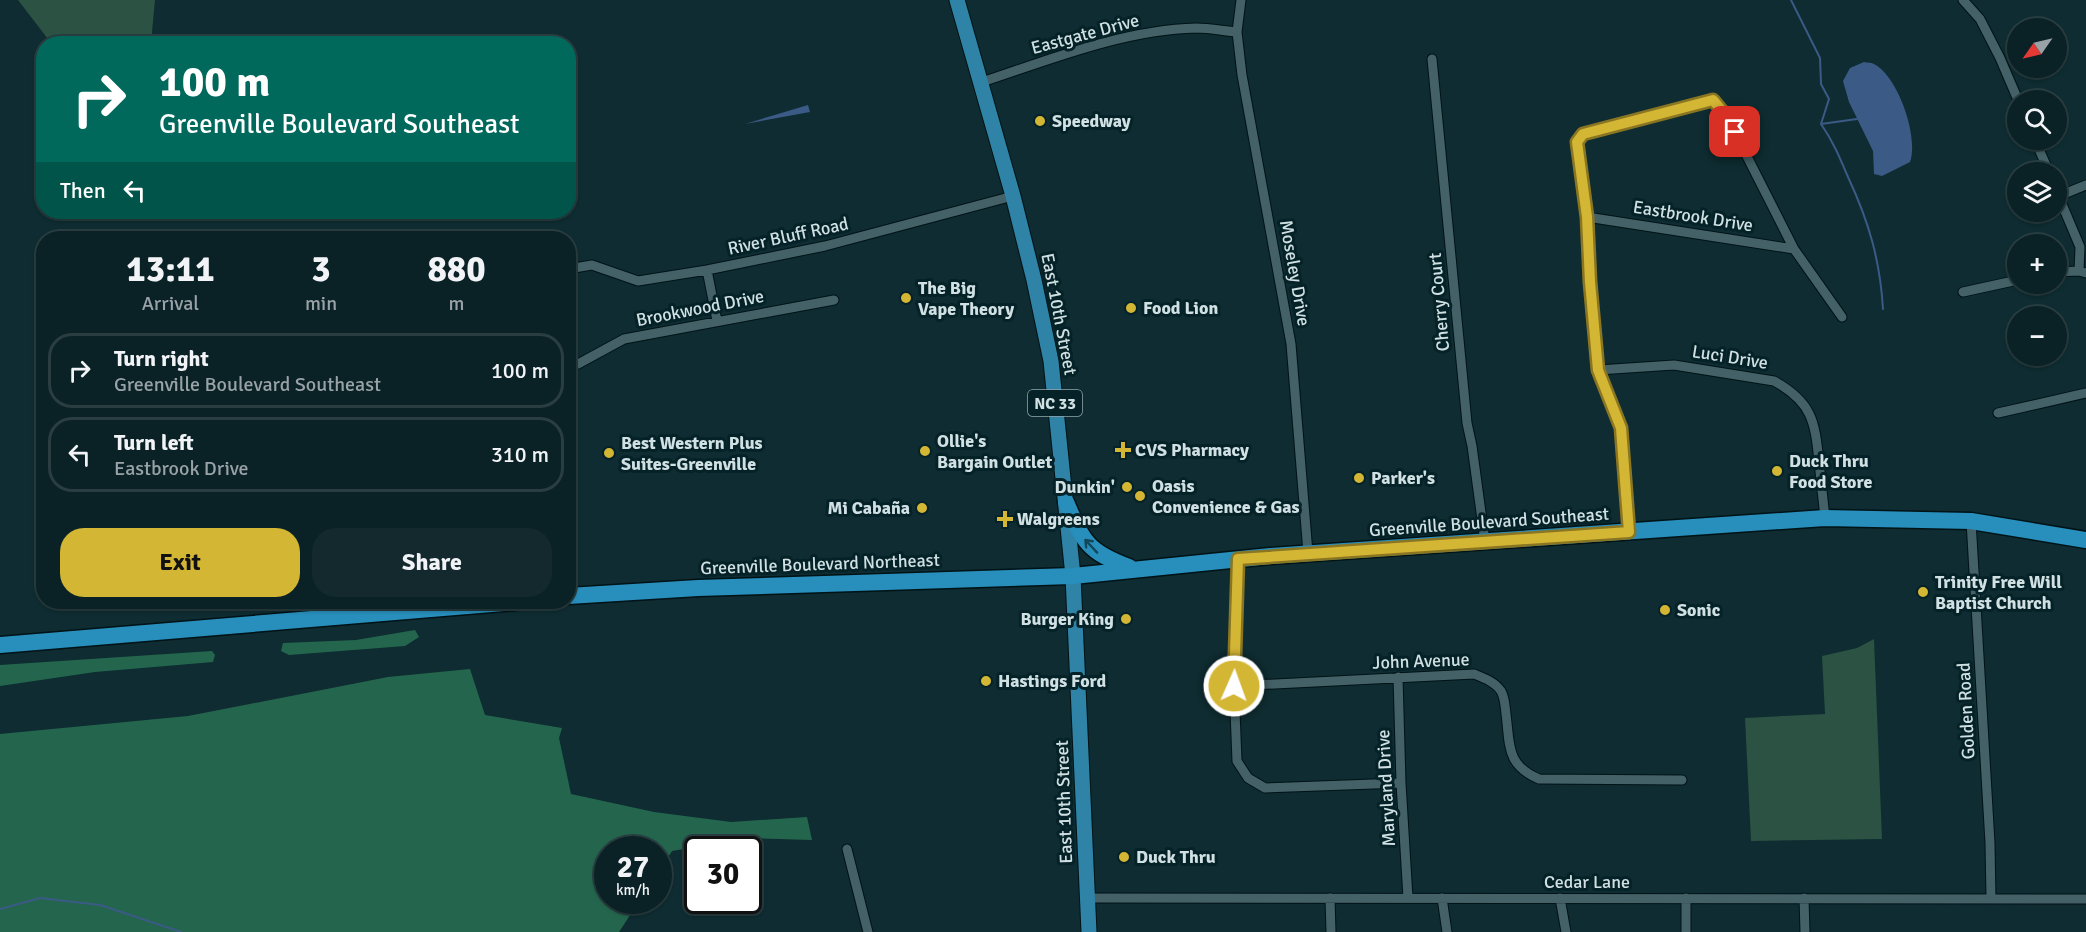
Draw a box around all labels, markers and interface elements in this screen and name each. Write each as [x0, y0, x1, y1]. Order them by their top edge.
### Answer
street label: Eastgate Drive [1029, 9, 1141, 59]
north arrow [2007, 18, 2067, 78]
map controls [2007, 18, 2067, 366]
text: 100 m [159, 57, 270, 108]
icon: right [60, 60, 138, 138]
button: search [2007, 90, 2067, 150]
pin [1709, 106, 1760, 157]
text: Greenville Boulevard Southeast [159, 108, 519, 141]
place label: Speedway [1052, 110, 1131, 132]
marker: Speedway [1033, 114, 1047, 128]
icon: arrive [1718, 115, 1751, 148]
button: layers [2007, 162, 2067, 222]
icon: left [118, 174, 151, 207]
text: Then [60, 177, 106, 204]
street label: Eastbrook Drive [1631, 196, 1755, 236]
street label: River Bluff Road [726, 212, 850, 260]
street label: Moseley Drive [1275, 218, 1315, 328]
button: + [2007, 234, 2067, 294]
text: 13:11 [126, 247, 215, 292]
text: 3 [311, 247, 331, 292]
text: 880 [427, 247, 486, 292]
street label: East 10th Street [1036, 251, 1082, 377]
street label: Cherry Court [1424, 252, 1454, 352]
place label: The Big Vape Theory [918, 277, 1014, 320]
street label: Brookwood Drive [634, 285, 766, 331]
text: Arrival [142, 291, 199, 316]
text: min [305, 291, 337, 316]
text: m [449, 291, 465, 316]
marker: The Big Vape Theory [899, 291, 913, 305]
place label: Food Lion [1143, 297, 1218, 319]
marker: Food Lion [1124, 301, 1138, 315]
button: − [2007, 306, 2067, 366]
street label: Luci Drive [1690, 340, 1770, 374]
text: Turn right [114, 345, 209, 372]
icon: right [63, 354, 96, 387]
text: 100 m [491, 357, 549, 384]
text: Greenville Boulevard Southeast [114, 372, 381, 397]
road number: NC 33 [1028, 390, 1082, 416]
text: Turn left [114, 429, 194, 456]
place label: Ollie's Bargain Outlet [937, 430, 1052, 473]
place label: Best Western Plus Suites-Greenville [621, 432, 763, 475]
icon: left [63, 438, 96, 471]
place label: CVS Pharmacy [1135, 439, 1249, 461]
text: 310 m [491, 441, 549, 468]
marker: CVS Pharmacy [1116, 443, 1130, 457]
marker: Ollie's Bargain Outlet [918, 444, 932, 458]
marker: Best Western Plus Suites-Greenville [602, 446, 616, 460]
place label: Duck Thru Food Store [1789, 450, 1872, 493]
text: Eastbrook Drive [114, 456, 249, 481]
marker: Duck Thru Food Store [1770, 464, 1784, 478]
place label: Parker's [1371, 467, 1435, 489]
marker: Parker's [1352, 471, 1366, 485]
place label: Oasis Convenience & Gas [1152, 475, 1299, 518]
place label: Dunkin' [1055, 476, 1115, 498]
marker: Dunkin' [1120, 480, 1134, 494]
marker: Oasis Convenience & Gas [1133, 489, 1147, 503]
place label: Mi Cabaña [828, 497, 910, 519]
marker: Mi Cabaña [915, 501, 929, 515]
street label: Greenville Boulevard Southeast [1368, 503, 1610, 541]
place label: Walgreens [1017, 508, 1100, 530]
marker: Walgreens [998, 512, 1012, 526]
button: Exit [60, 528, 300, 597]
button: Share [312, 528, 552, 597]
one-way arrow [1084, 539, 1098, 554]
street label: Greenville Boulevard Northeast [700, 549, 940, 579]
place label: Trinity Free Will Baptist Church [1935, 571, 2062, 614]
marker: Trinity Free Will Baptist Church [1916, 585, 1930, 599]
place label: Sonic [1677, 599, 1721, 621]
marker: Sonic [1658, 603, 1672, 617]
place label: Burger King [1020, 608, 1114, 630]
marker: Burger King [1119, 612, 1133, 626]
street label: John Avenue [1372, 648, 1470, 674]
position arrow [1202, 654, 1266, 718]
street label: Golden Road [1952, 662, 1980, 760]
place label: Hastings Ford [998, 670, 1106, 692]
marker: Hastings Ford [979, 674, 993, 688]
street label: Maryland Drive [1372, 729, 1400, 847]
street label: East 10th Street [1051, 740, 1077, 864]
speed limit sign: 30 [684, 836, 762, 914]
place label: Duck Thru [1136, 846, 1216, 868]
text: 27 [617, 849, 649, 886]
marker: Duck Thru [1117, 850, 1131, 864]
street label: Cedar Lane [1544, 871, 1630, 893]
text: km/h [616, 881, 650, 899]

